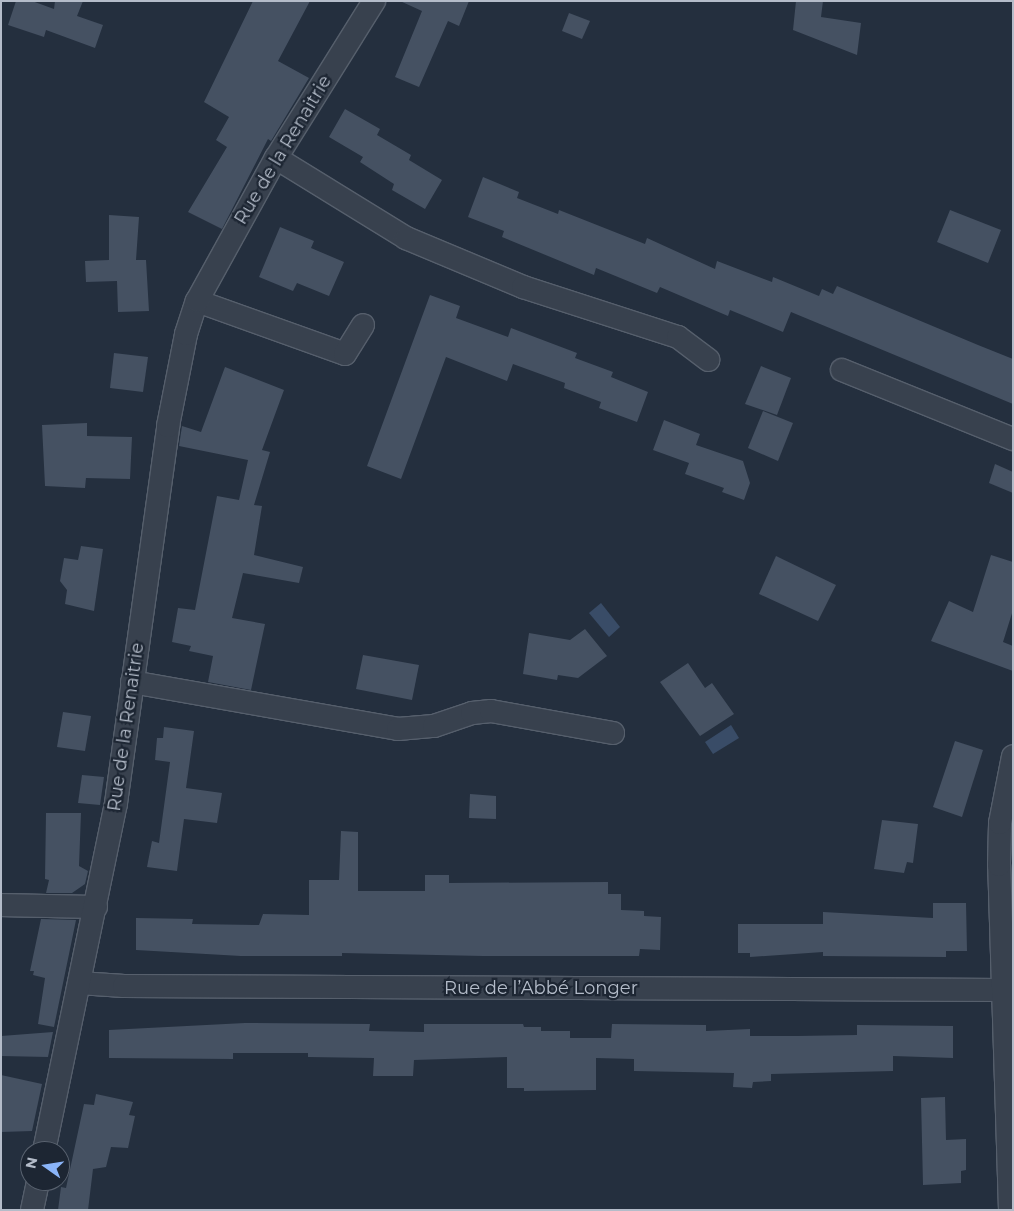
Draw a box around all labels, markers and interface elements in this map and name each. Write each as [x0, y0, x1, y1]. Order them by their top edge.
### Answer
street label: Rue de la Renaitrie [230, 72, 336, 228]
street label: Rue de la Renaitrie [103, 641, 149, 813]
street label: Rue de l’Abbé Longer [444, 977, 638, 999]
north arrow [20, 1141, 70, 1191]
text: N [21, 1155, 41, 1170]

